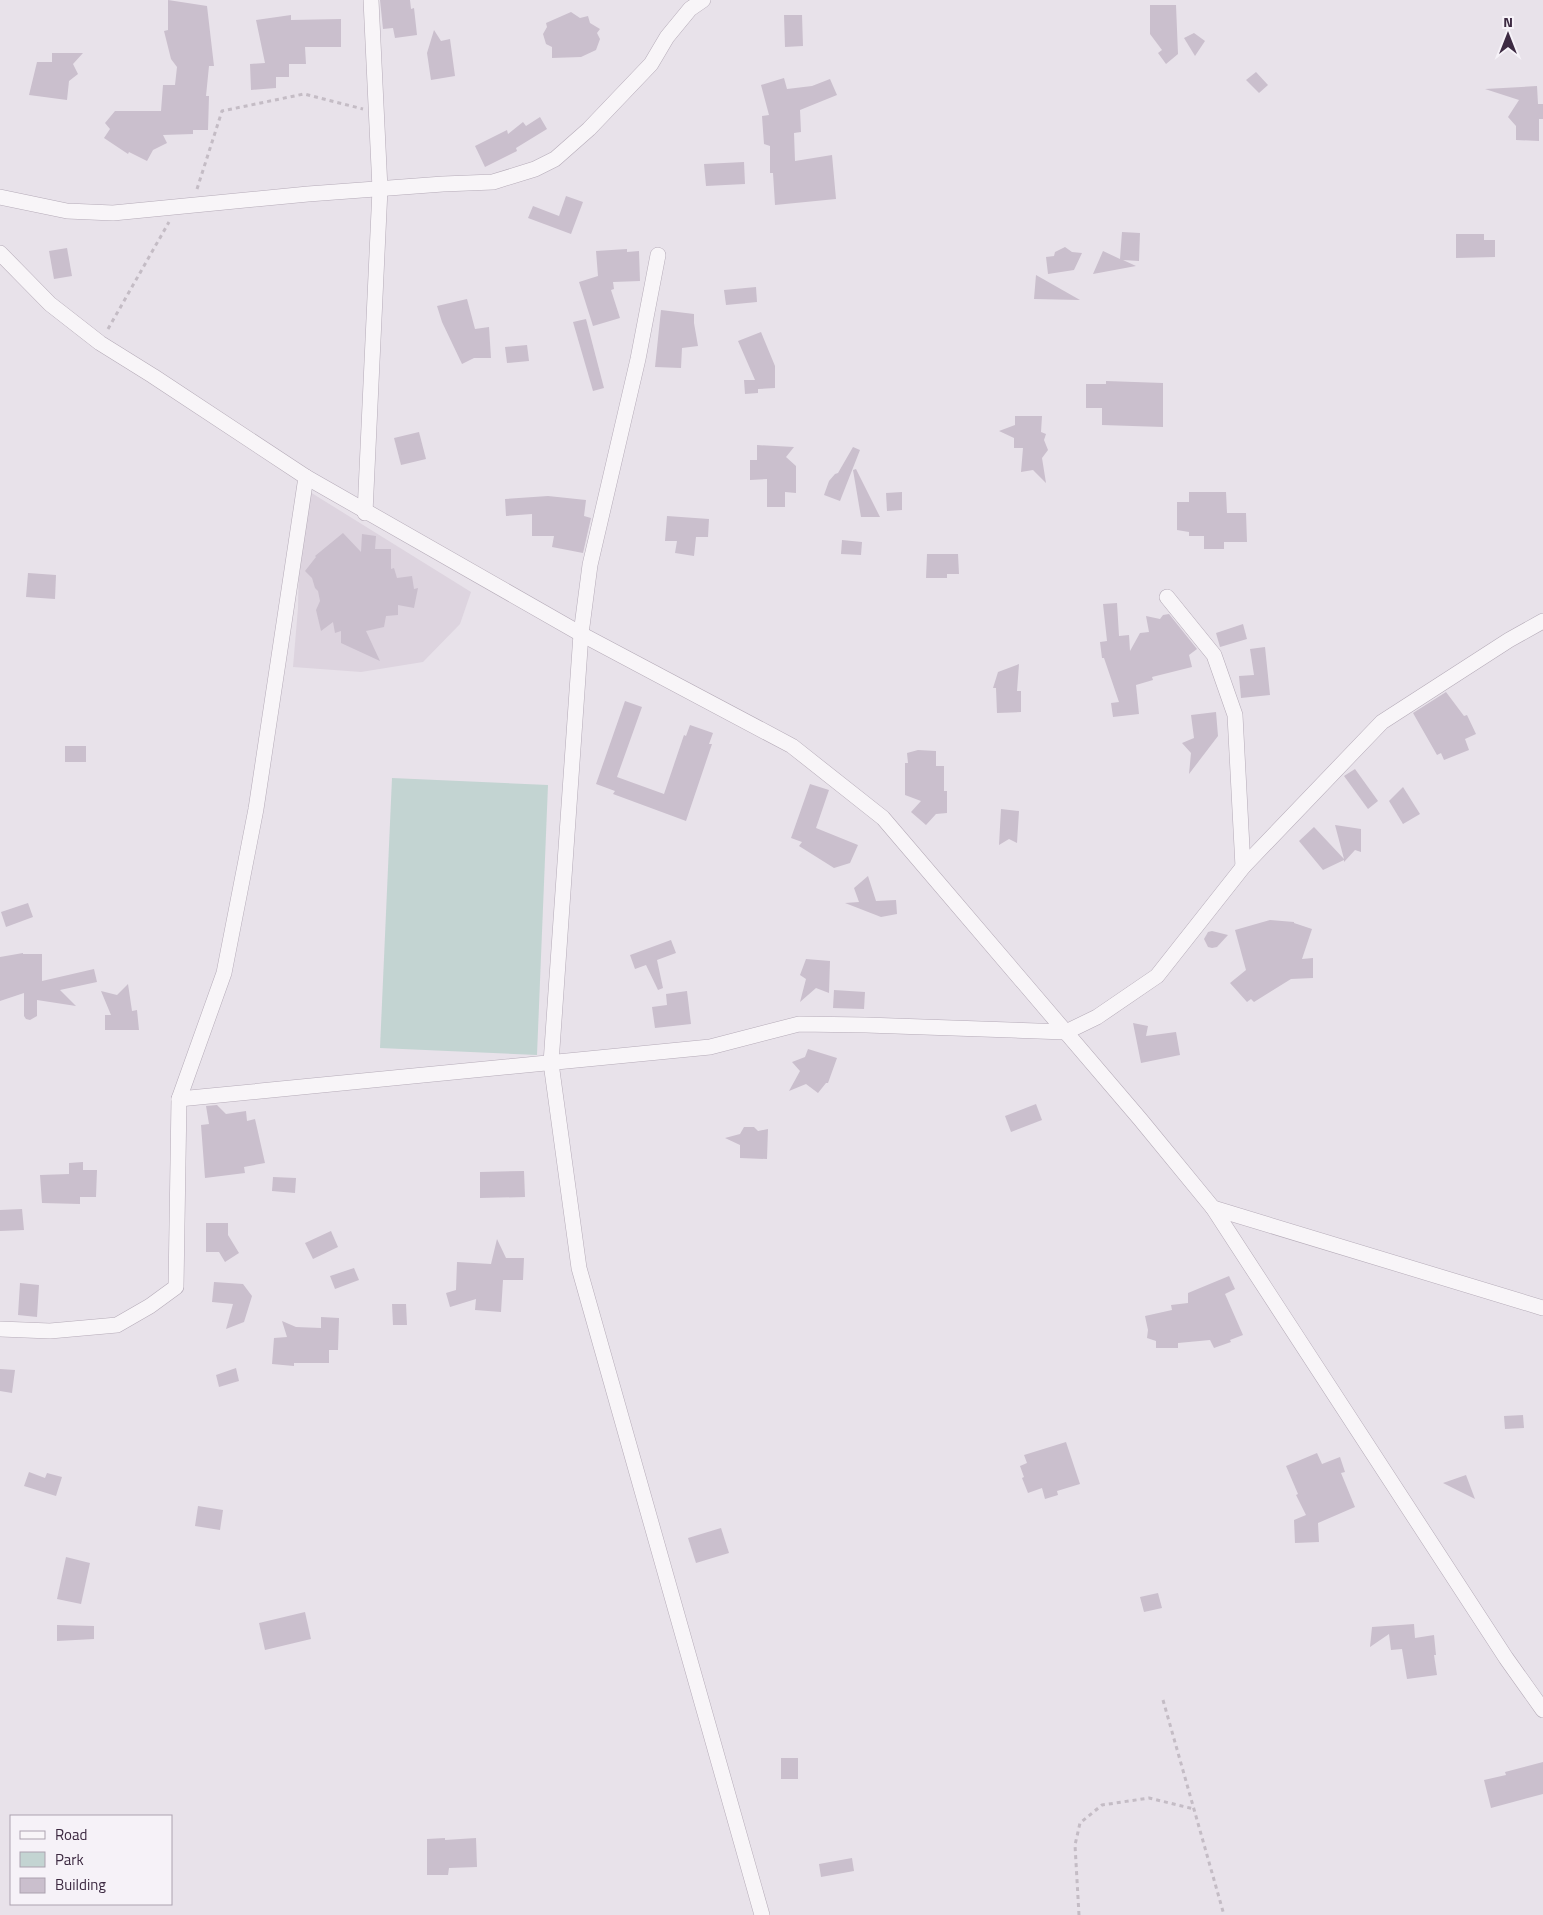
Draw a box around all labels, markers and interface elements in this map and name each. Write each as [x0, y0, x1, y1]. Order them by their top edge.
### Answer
north arrow [1483, 10, 1533, 60]
text: N [1503, 11, 1513, 32]
legend [10, 1815, 172, 1905]
text: Road [55, 1823, 87, 1846]
text: Park [55, 1848, 84, 1871]
text: Building [55, 1873, 106, 1896]

